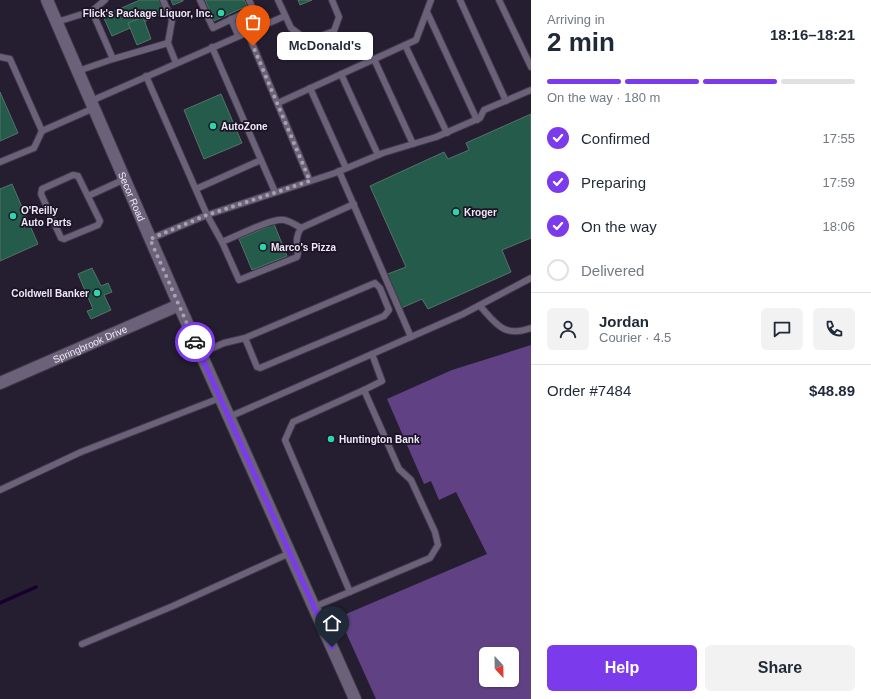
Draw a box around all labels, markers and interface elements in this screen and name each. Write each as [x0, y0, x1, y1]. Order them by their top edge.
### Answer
pin [236, 5, 270, 46]
place label: Flick's Package Liquor, Inc. [83, 8, 213, 19]
marker: Flick's Package Liquor, Inc. [216, 8, 226, 18]
icon: bag [242, 11, 264, 33]
text: Arriving in [547, 12, 605, 27]
text: 18:16–18:21 [770, 26, 855, 43]
text: 2 min [547, 27, 615, 57]
callout: McDonald's [277, 32, 373, 60]
text: McDonald's [289, 38, 361, 53]
text: On the way · 180 m [547, 90, 660, 105]
marker: AutoZone [208, 121, 218, 131]
place label: AutoZone [221, 121, 268, 132]
icon: check [547, 127, 569, 149]
text: Confirmed [581, 130, 650, 147]
text: 17:55 [822, 131, 855, 146]
street label: Secor Road [116, 170, 147, 223]
icon: check [547, 171, 569, 193]
text: Preparing [581, 174, 646, 191]
text: 17:59 [822, 175, 855, 190]
place label: O'Reilly Auto Parts [21, 205, 72, 228]
marker: Kroger [451, 207, 461, 217]
place label: Kroger [464, 207, 497, 218]
marker: O'Reilly Auto Parts [8, 211, 18, 221]
icon: check [547, 215, 569, 237]
text: On the way [581, 218, 657, 235]
text: 18:06 [822, 219, 855, 234]
marker: Marco's Pizza [258, 242, 268, 252]
place label: Marco's Pizza [271, 242, 337, 253]
text: Delivered [581, 262, 644, 279]
place label: Coldwell Banker [11, 288, 89, 299]
marker: Coldwell Banker [92, 288, 102, 298]
button: person [547, 308, 589, 350]
button: chat [761, 308, 803, 350]
button: phone [813, 308, 855, 350]
text: Jordan [599, 313, 649, 330]
courier [175, 322, 215, 362]
street label: Springbrook Drive [51, 323, 129, 365]
text: Courier · 4.5 [599, 330, 671, 345]
icon: car [184, 331, 206, 353]
text: Order #7484 [547, 382, 631, 399]
text: $48.89 [809, 382, 855, 399]
marker: Huntington Bank [326, 434, 336, 444]
place label: Huntington Bank [339, 434, 420, 445]
pin [315, 606, 349, 647]
icon: home [321, 612, 343, 634]
button: Help [547, 645, 697, 691]
button: Share [705, 645, 855, 691]
north arrow [479, 647, 519, 687]
map controls [479, 647, 519, 687]

